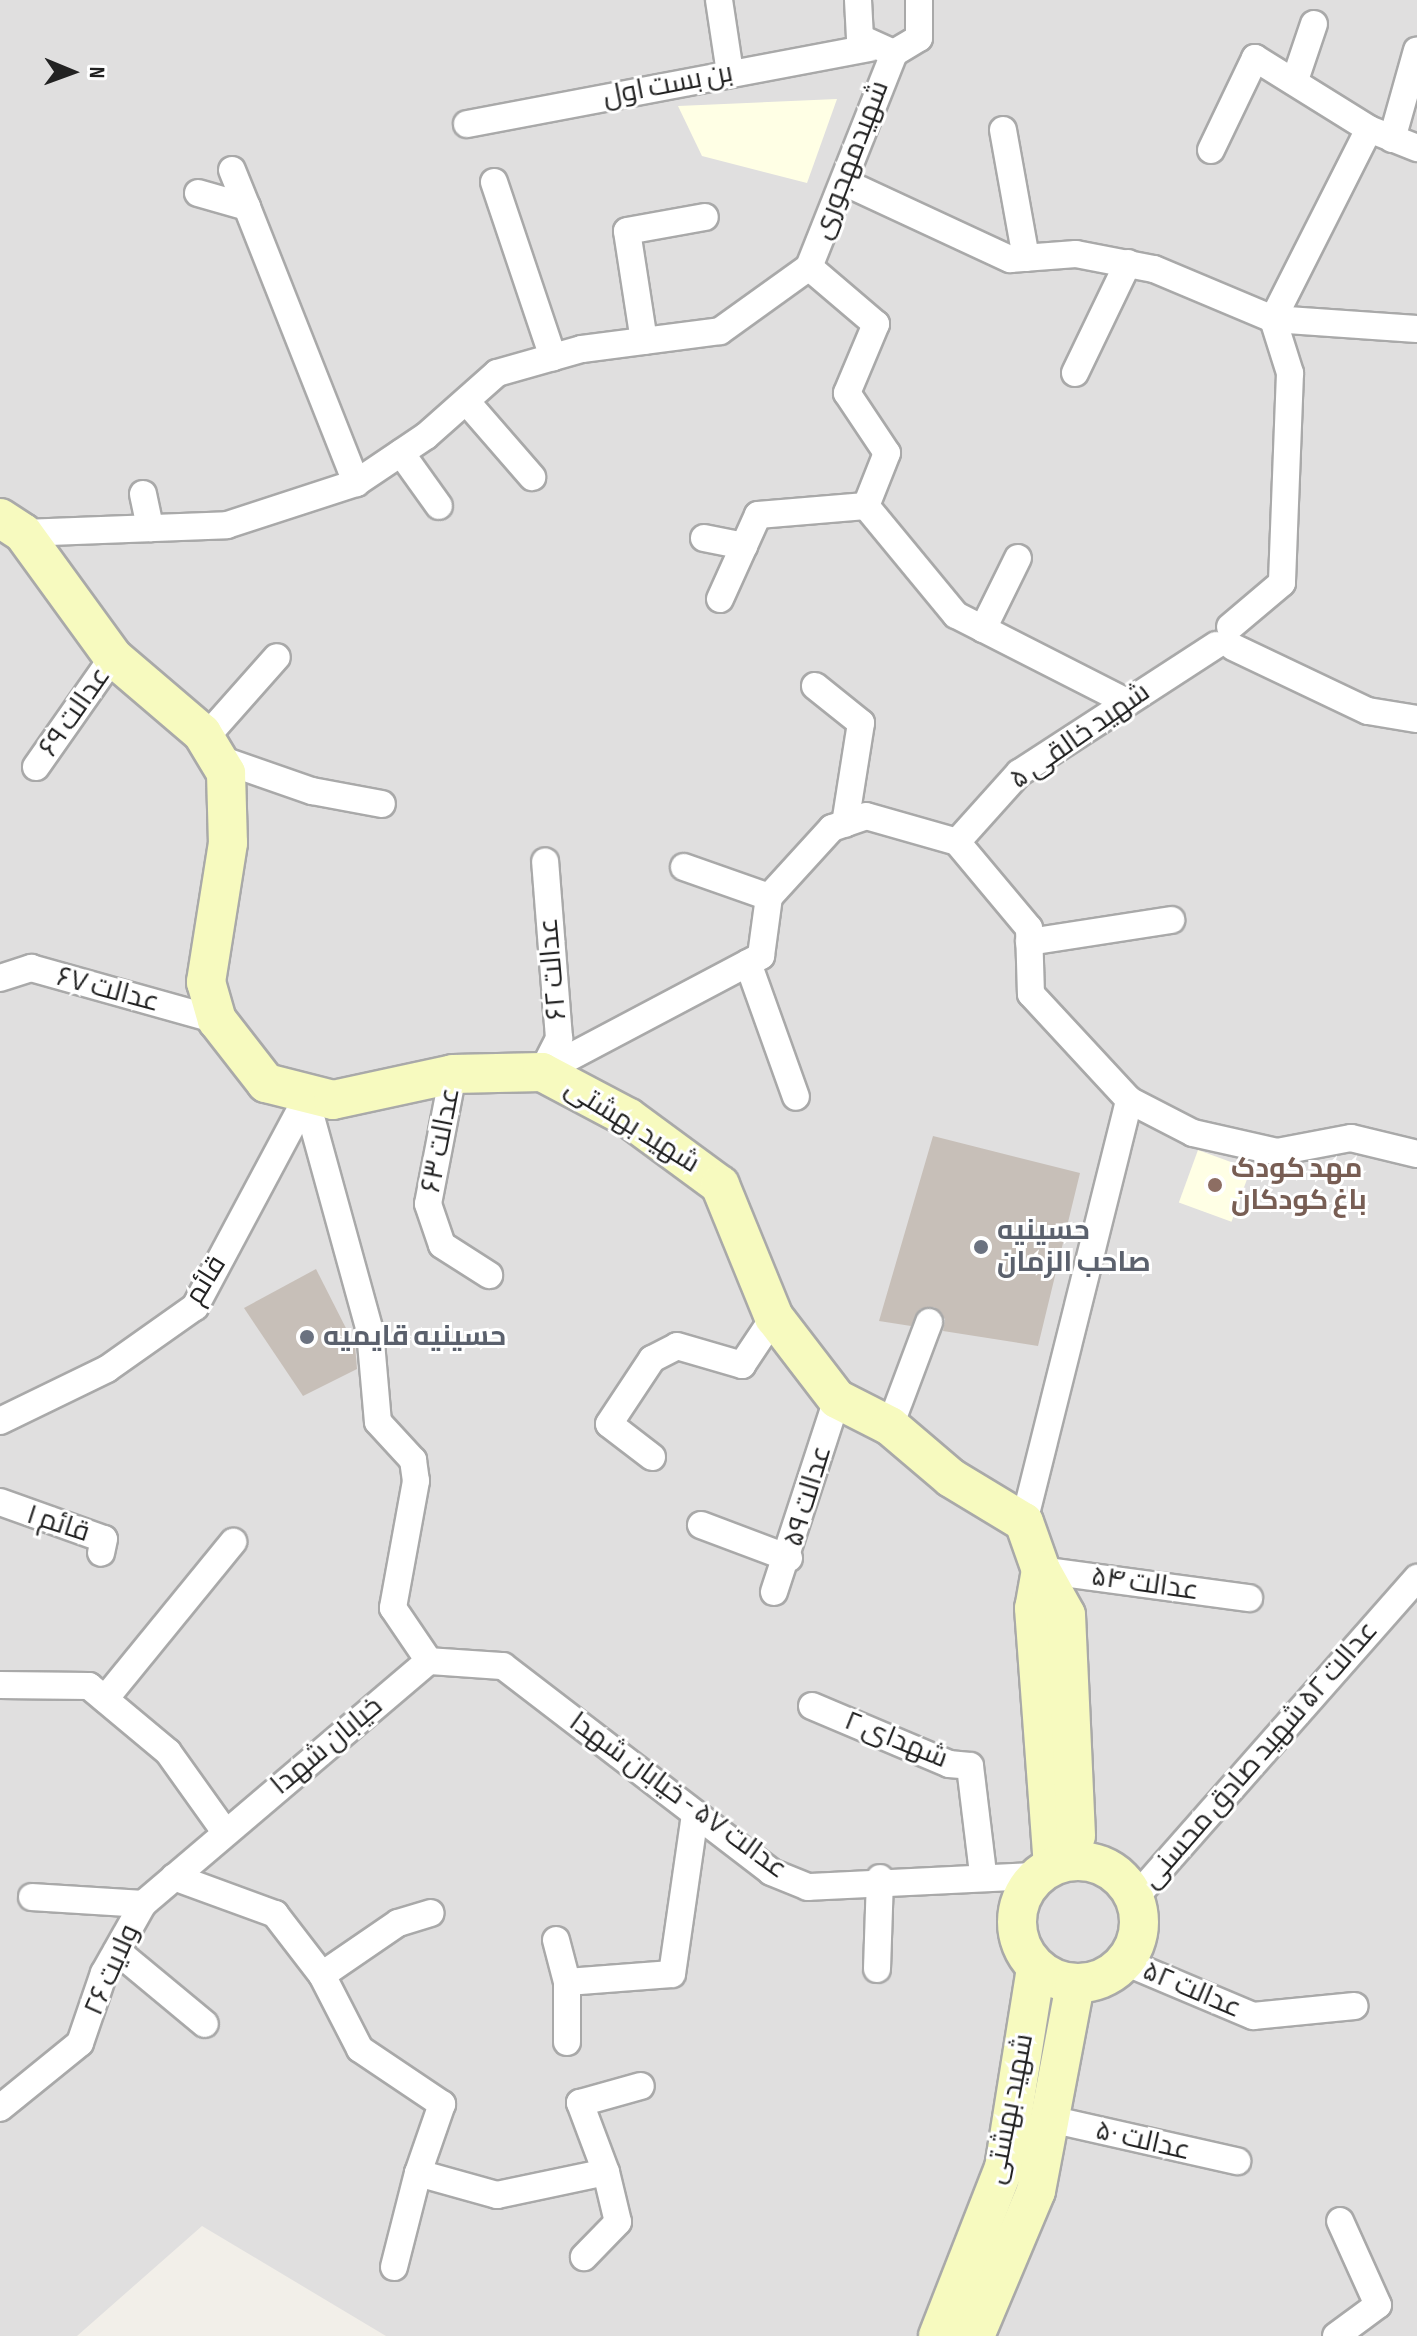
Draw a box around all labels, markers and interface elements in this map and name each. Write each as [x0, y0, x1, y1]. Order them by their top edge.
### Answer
north arrow [32, 32, 112, 112]
street label: بن بست اول [600, 56, 736, 114]
text: N [83, 66, 110, 79]
street label: شهیدمهجوری [805, 76, 897, 244]
street label: عدالت ۶۹ [32, 661, 118, 763]
street label: شهید خالقی ۵ [1004, 675, 1156, 797]
street label: عدالت ۶۲ [532, 917, 574, 1021]
street label: عدالت ۶۷ [53, 960, 163, 1020]
street label: شهید بهشتی [559, 1071, 705, 1181]
street label: عدالت ۶۳ [414, 1085, 468, 1195]
place label: مهد کودک باغ کودکان [1231, 1152, 1367, 1218]
marker: مهد کودک باغ کودکان [1206, 1176, 1224, 1194]
place label: حسینیه صاحب الزمان [997, 1214, 1151, 1280]
marker: حسینیه صاحب الزمان [972, 1238, 990, 1256]
street label: قائم [178, 1249, 234, 1311]
place label: حسینیه قایمیه [323, 1320, 506, 1354]
marker: حسینیه قایمیه [298, 1328, 316, 1346]
street label: عدالت ۵۹ [777, 1441, 839, 1551]
street label: قائم ۱ [22, 1498, 94, 1550]
street label: عدالت ۵۴ [1089, 1560, 1201, 1608]
street label: عدالت ۵۲ شهید صادق محسنی [1135, 1614, 1385, 1896]
street label: خیابان شهدا [264, 1690, 390, 1802]
street label: شهدای ۲ [839, 1704, 953, 1776]
street label: عدالت ۵۷ - خیابان شهدا [563, 1706, 793, 1886]
street label: ولایت ۲۶ [77, 1919, 147, 2021]
street label: عدالت ۵۲ [1137, 1954, 1247, 2026]
street label: شهید بهشتی [979, 2031, 1041, 2187]
street label: عدالت ۵۰ [1092, 2114, 1194, 2168]

